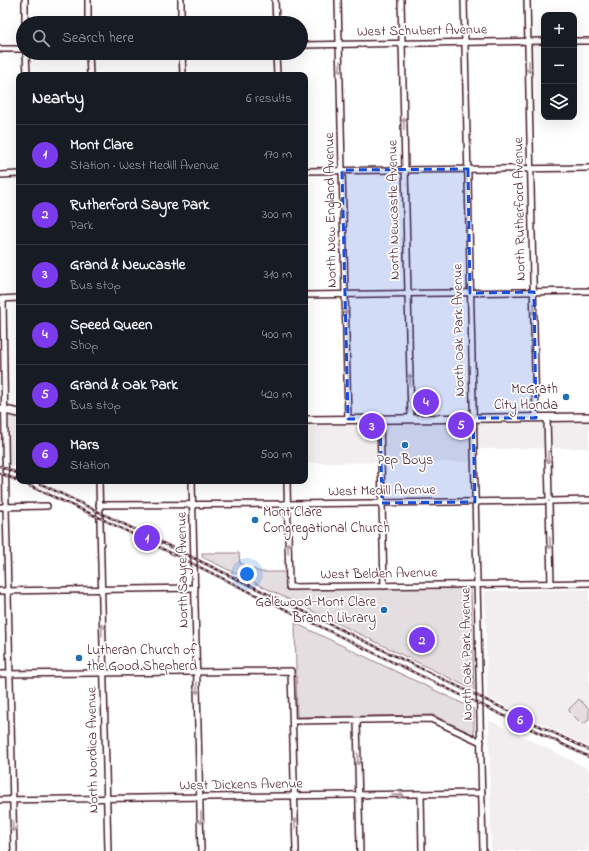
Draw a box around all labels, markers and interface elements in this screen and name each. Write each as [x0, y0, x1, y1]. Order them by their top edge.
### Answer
map controls [541, 12, 577, 120]
button: + [541, 12, 577, 48]
search box [16, 16, 308, 60]
street label: West Schubert Avenue [357, 19, 488, 43]
icon: search [30, 27, 52, 49]
text: Search here [62, 27, 134, 49]
button: − [541, 48, 577, 84]
one-way arrow [336, 60, 343, 73]
one-way arrow [525, 60, 532, 73]
button: layers [541, 84, 577, 120]
text: Nearby [32, 86, 84, 111]
text: 6 results [246, 89, 292, 108]
one-way arrow [400, 118, 408, 131]
street label: North New England Avenue [319, 131, 344, 288]
text: Mont Clare [70, 134, 133, 156]
street label: North Rutherford Avenue [508, 136, 532, 281]
street label: North Newcastle Avenue [382, 139, 406, 280]
text: 1 [43, 145, 47, 164]
text: 170 m [264, 145, 292, 164]
text: Station · West Medill Avenue [70, 156, 219, 175]
text: Rutherford Sayre Park [70, 194, 209, 216]
text: 2 [42, 205, 48, 224]
text: 300 m [262, 205, 292, 224]
text: Park [70, 216, 94, 235]
text: Grand & Newcastle [70, 254, 186, 276]
street label: North Oak Park Avenue [447, 263, 471, 397]
text: 3 [42, 265, 48, 284]
text: 310 m [264, 265, 292, 284]
text: Bus stop [70, 276, 121, 295]
one-way arrow [342, 302, 349, 315]
one-way arrow [530, 302, 538, 315]
text: Speed Queen [70, 314, 152, 336]
text: 4 [42, 325, 48, 344]
text: 400 m [262, 325, 292, 344]
text: Shop [70, 336, 98, 355]
text: Grand & Oak Park [70, 374, 178, 396]
one-way arrow [406, 374, 414, 387]
place label: McGrath City Honda [494, 379, 558, 417]
text: 5 [41, 385, 49, 404]
text: 420 m [261, 385, 292, 404]
pin: 4 [413, 387, 439, 417]
marker: McGrath City Honda [561, 392, 571, 402]
text: Bus stop [70, 396, 121, 415]
pin: 5 [448, 410, 474, 440]
pin: 3 [359, 411, 385, 441]
text: Mars [70, 434, 100, 456]
marker: Pep Boys [400, 440, 410, 450]
text: 6 [42, 445, 48, 464]
text: 500 m [260, 445, 292, 464]
place label: Pep Boys [377, 450, 433, 472]
one-way arrow [544, 450, 552, 463]
text: Station [70, 456, 110, 475]
street label: West Medill Avenue [328, 480, 437, 502]
place label: Mont Clare Congregational Church [263, 502, 390, 540]
street label: North Sayre Avenue [171, 511, 196, 628]
marker: Mont Clare Congregational Church [250, 515, 260, 525]
pin: 1 [134, 523, 160, 553]
one-way arrow [546, 536, 554, 549]
one-way arrow [284, 542, 292, 555]
street label: West Belden Avenue [320, 562, 438, 586]
your location [237, 564, 257, 584]
street label: North Oak Park Avenue [455, 587, 479, 721]
place label: Galewood-Mont Clare Branch Library [255, 592, 377, 630]
marker: Galewood-Mont Clare Branch Library [379, 605, 389, 615]
one-way arrow [98, 624, 106, 637]
pin: 2 [409, 625, 435, 655]
place label: Lutheran Church of the Good Shepherd [87, 640, 197, 677]
marker: Lutheran Church of the Good Shepherd [74, 653, 84, 663]
one-way arrow [194, 681, 201, 694]
street label: North Nordica Avenue [81, 686, 105, 813]
pin: 6 [507, 705, 533, 735]
one-way arrow [354, 752, 362, 765]
street label: West Dickens Avenue [179, 773, 304, 797]
one-way arrow [391, 791, 404, 798]
one-way arrow [197, 811, 204, 824]
one-way arrow [291, 818, 299, 831]
one-way arrow [9, 819, 17, 832]

